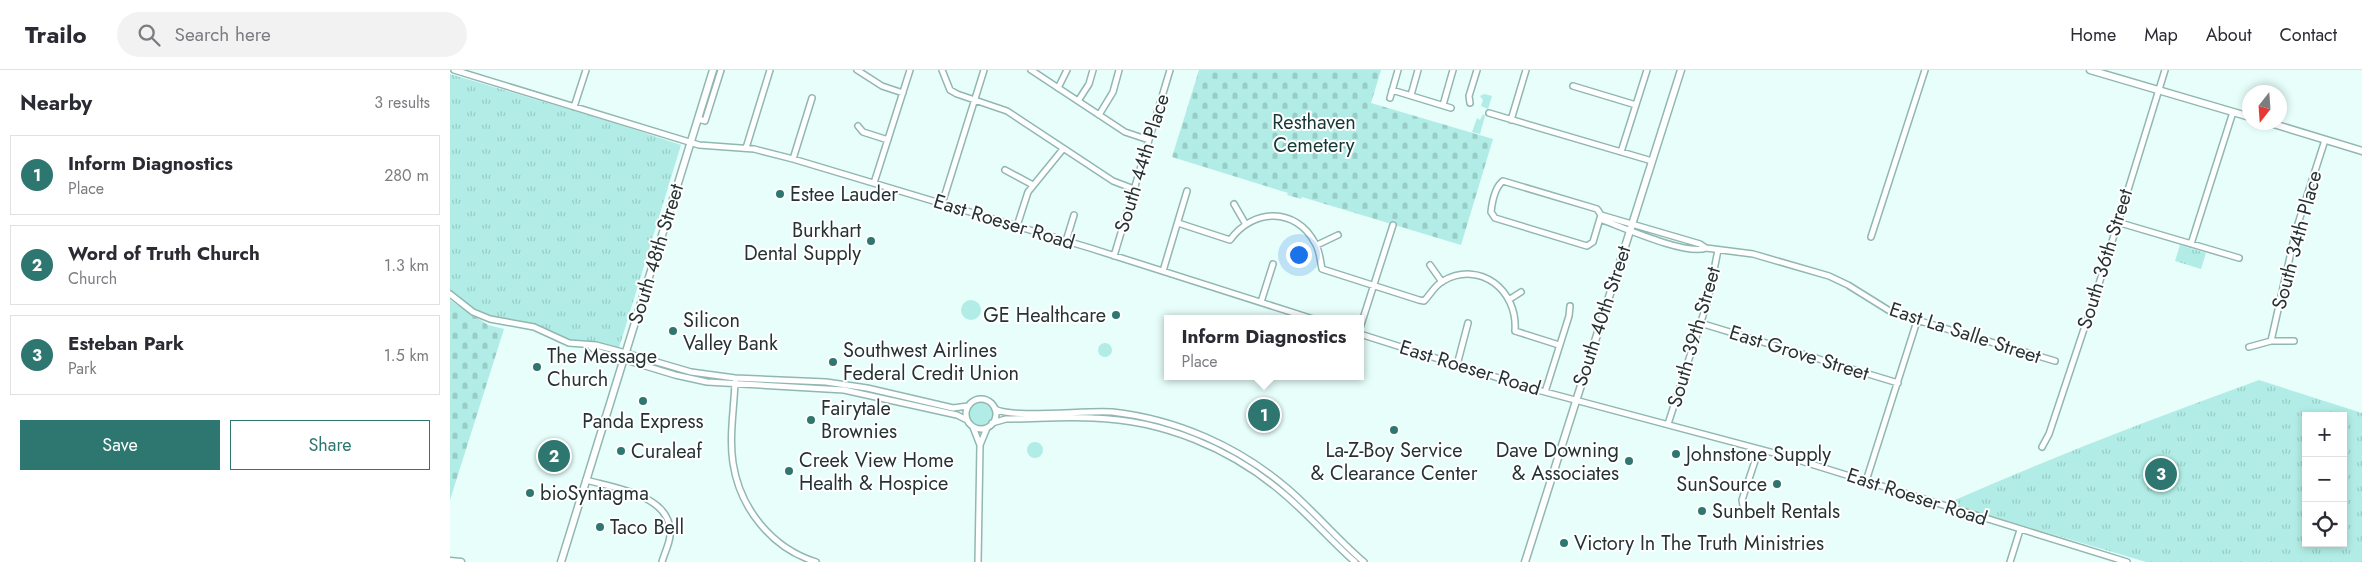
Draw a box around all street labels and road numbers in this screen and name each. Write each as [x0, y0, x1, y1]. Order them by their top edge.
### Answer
street label: South 44th Place [1107, 90, 1177, 236]
street label: South 34th Place [2265, 167, 2329, 313]
street label: South 48th Street [621, 180, 691, 328]
street label: South 36th Street [2070, 185, 2140, 333]
street label: East Roeser Road [930, 187, 1078, 257]
street label: South 40th Street [1566, 242, 1638, 390]
street label: South 39th Street [1660, 263, 1728, 411]
street label: East La Salle Street [1885, 295, 2045, 371]
street label: East Grove Street [1726, 318, 1873, 388]
street label: East Roeser Road [1396, 333, 1544, 403]
street label: East Roeser Road [1843, 461, 1991, 533]

